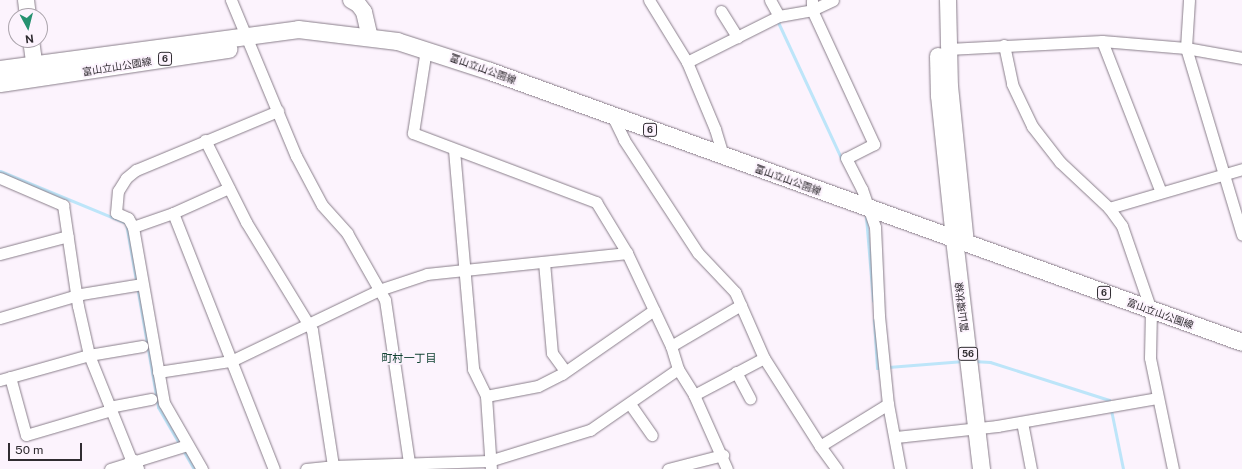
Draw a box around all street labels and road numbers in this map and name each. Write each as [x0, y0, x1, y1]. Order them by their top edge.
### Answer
street label: 富山立山公園線 [448, 51, 518, 87]
road number: 6 [158, 52, 172, 66]
street label: 富山立山公園線 [81, 56, 153, 78]
road number: 6 [643, 123, 657, 137]
street label: 富山立山公園線 [753, 162, 823, 198]
street label: 富山環状線 [953, 281, 971, 333]
road number: 6 [1097, 286, 1111, 300]
street label: 富山立山公園線 [1125, 296, 1195, 332]
road number: 56 [957, 347, 979, 361]

